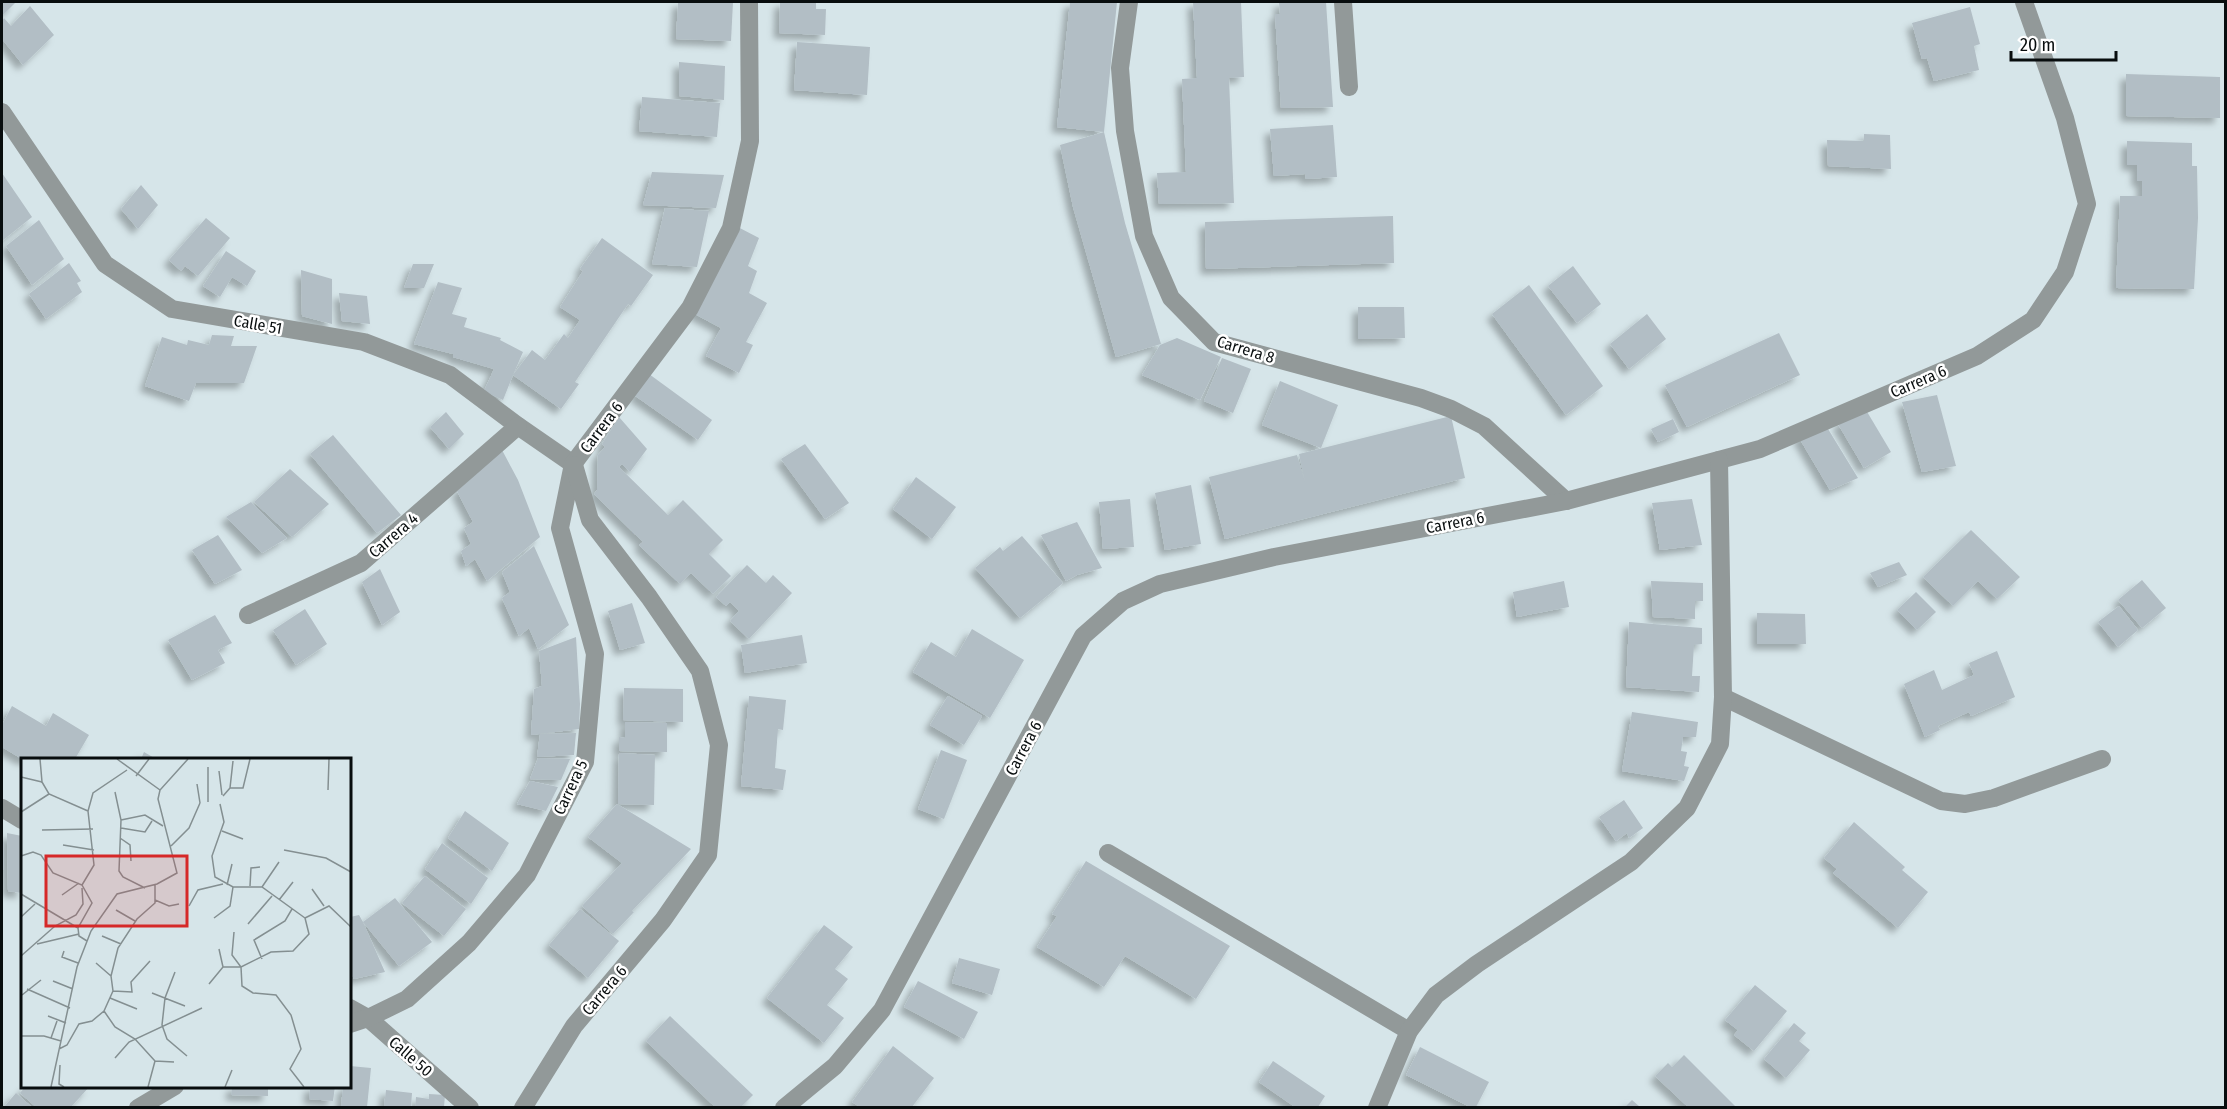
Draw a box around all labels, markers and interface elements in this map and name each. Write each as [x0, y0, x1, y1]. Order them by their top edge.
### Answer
scale bar [2011, 24, 2116, 62]
text: 20 m [2020, 34, 2055, 56]
street label: Calle 51 [232, 311, 283, 338]
street label: Carrera 8 [1215, 332, 1277, 367]
street label: Carrera 6 [1887, 361, 1949, 402]
street label: Carrera 6 [576, 398, 627, 457]
street label: Carrera 6 [1424, 508, 1486, 537]
street label: Carrera 4 [365, 509, 422, 562]
street label: Carrera 6 [1001, 718, 1046, 779]
street label: Carrera 5 [549, 757, 591, 818]
inset map [21, 758, 351, 1088]
street label: Carrera 6 [578, 962, 631, 1019]
street label: Calle 50 [385, 1032, 436, 1080]

